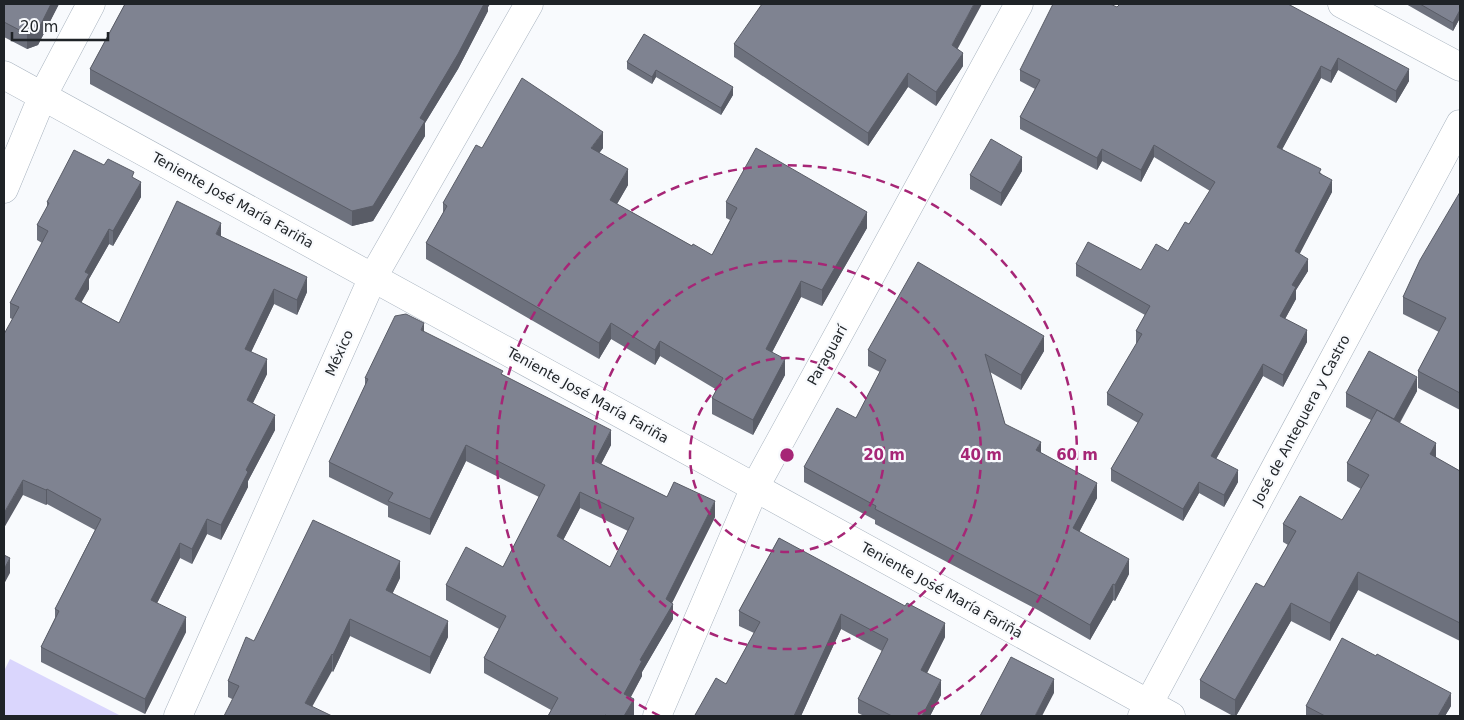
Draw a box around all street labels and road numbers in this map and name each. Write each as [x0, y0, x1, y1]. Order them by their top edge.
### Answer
street label: Teniente José María Fariña [148, 148, 317, 251]
street label: Paraguarí [804, 321, 851, 388]
street label: México [322, 327, 356, 379]
street label: José de Antequera y Castro [1249, 332, 1353, 509]
street label: Teniente José María Fariña [503, 343, 672, 446]
street label: Teniente José María Fariña [857, 538, 1026, 641]

